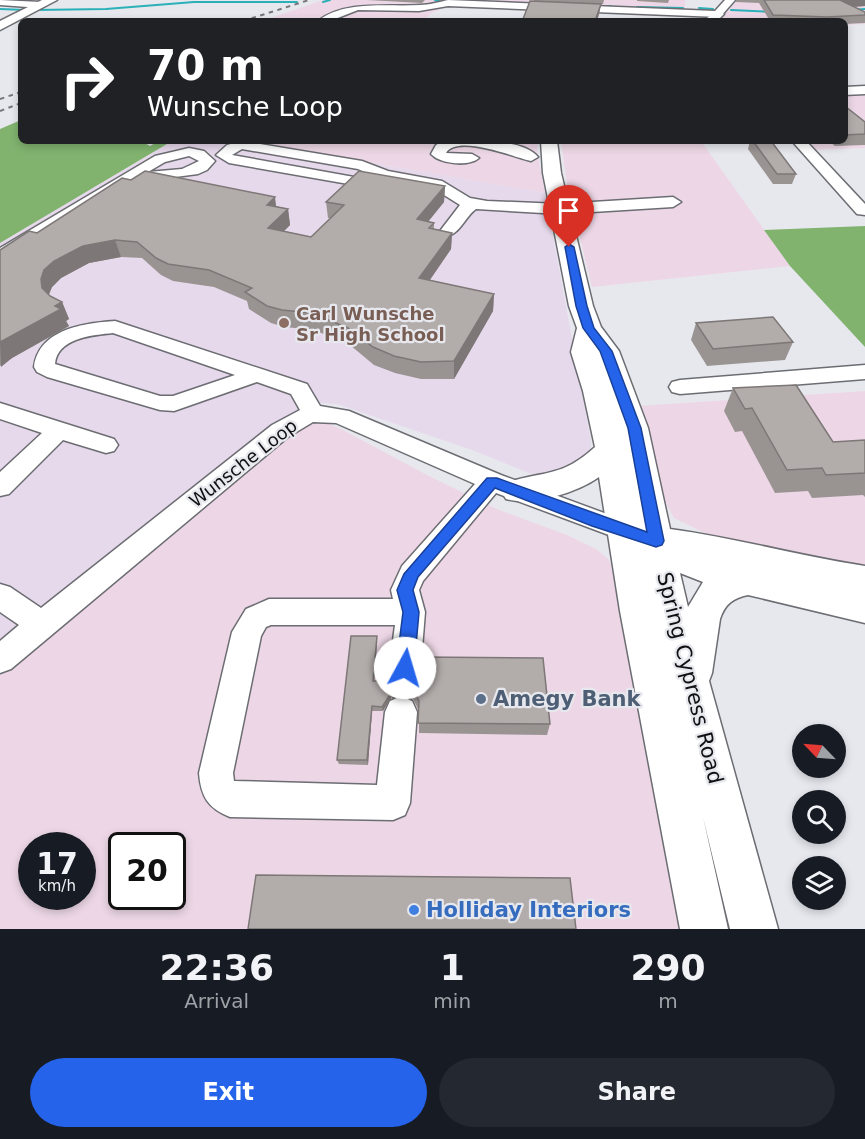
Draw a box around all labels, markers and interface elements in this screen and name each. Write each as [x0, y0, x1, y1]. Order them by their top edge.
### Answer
text: 70 m [147, 41, 264, 90]
icon: right [48, 42, 126, 120]
text: Wunsche Loop [147, 91, 343, 122]
pin [543, 185, 594, 247]
icon: arrive [552, 194, 585, 227]
place label: Carl Wunsche Sr High School [296, 303, 445, 345]
marker: Carl Wunsche Sr High School [277, 316, 291, 330]
street label: Wunsche Loop [185, 415, 301, 511]
street label: Spring Cypress Road [652, 570, 728, 786]
position arrow [373, 636, 437, 700]
place label: Amegy Bank [493, 687, 642, 711]
marker: Amegy Bank [474, 692, 488, 706]
north arrow [792, 724, 846, 778]
map controls [792, 724, 846, 910]
button: search [792, 790, 846, 844]
speed limit sign: 20 [108, 832, 186, 910]
text: 17 [36, 846, 78, 881]
button: layers [792, 856, 846, 910]
text: km/h [38, 877, 76, 895]
place label: Holliday Interiors [426, 898, 631, 922]
marker: Holliday Interiors [407, 903, 421, 917]
text: 22:36 [159, 947, 274, 988]
text: 1 [440, 947, 465, 988]
text: 290 [630, 947, 706, 988]
text: Arrival [184, 989, 249, 1013]
text: min [433, 989, 471, 1013]
text: m [658, 989, 678, 1013]
button: Exit [30, 1058, 427, 1127]
button: Share [439, 1058, 835, 1127]

